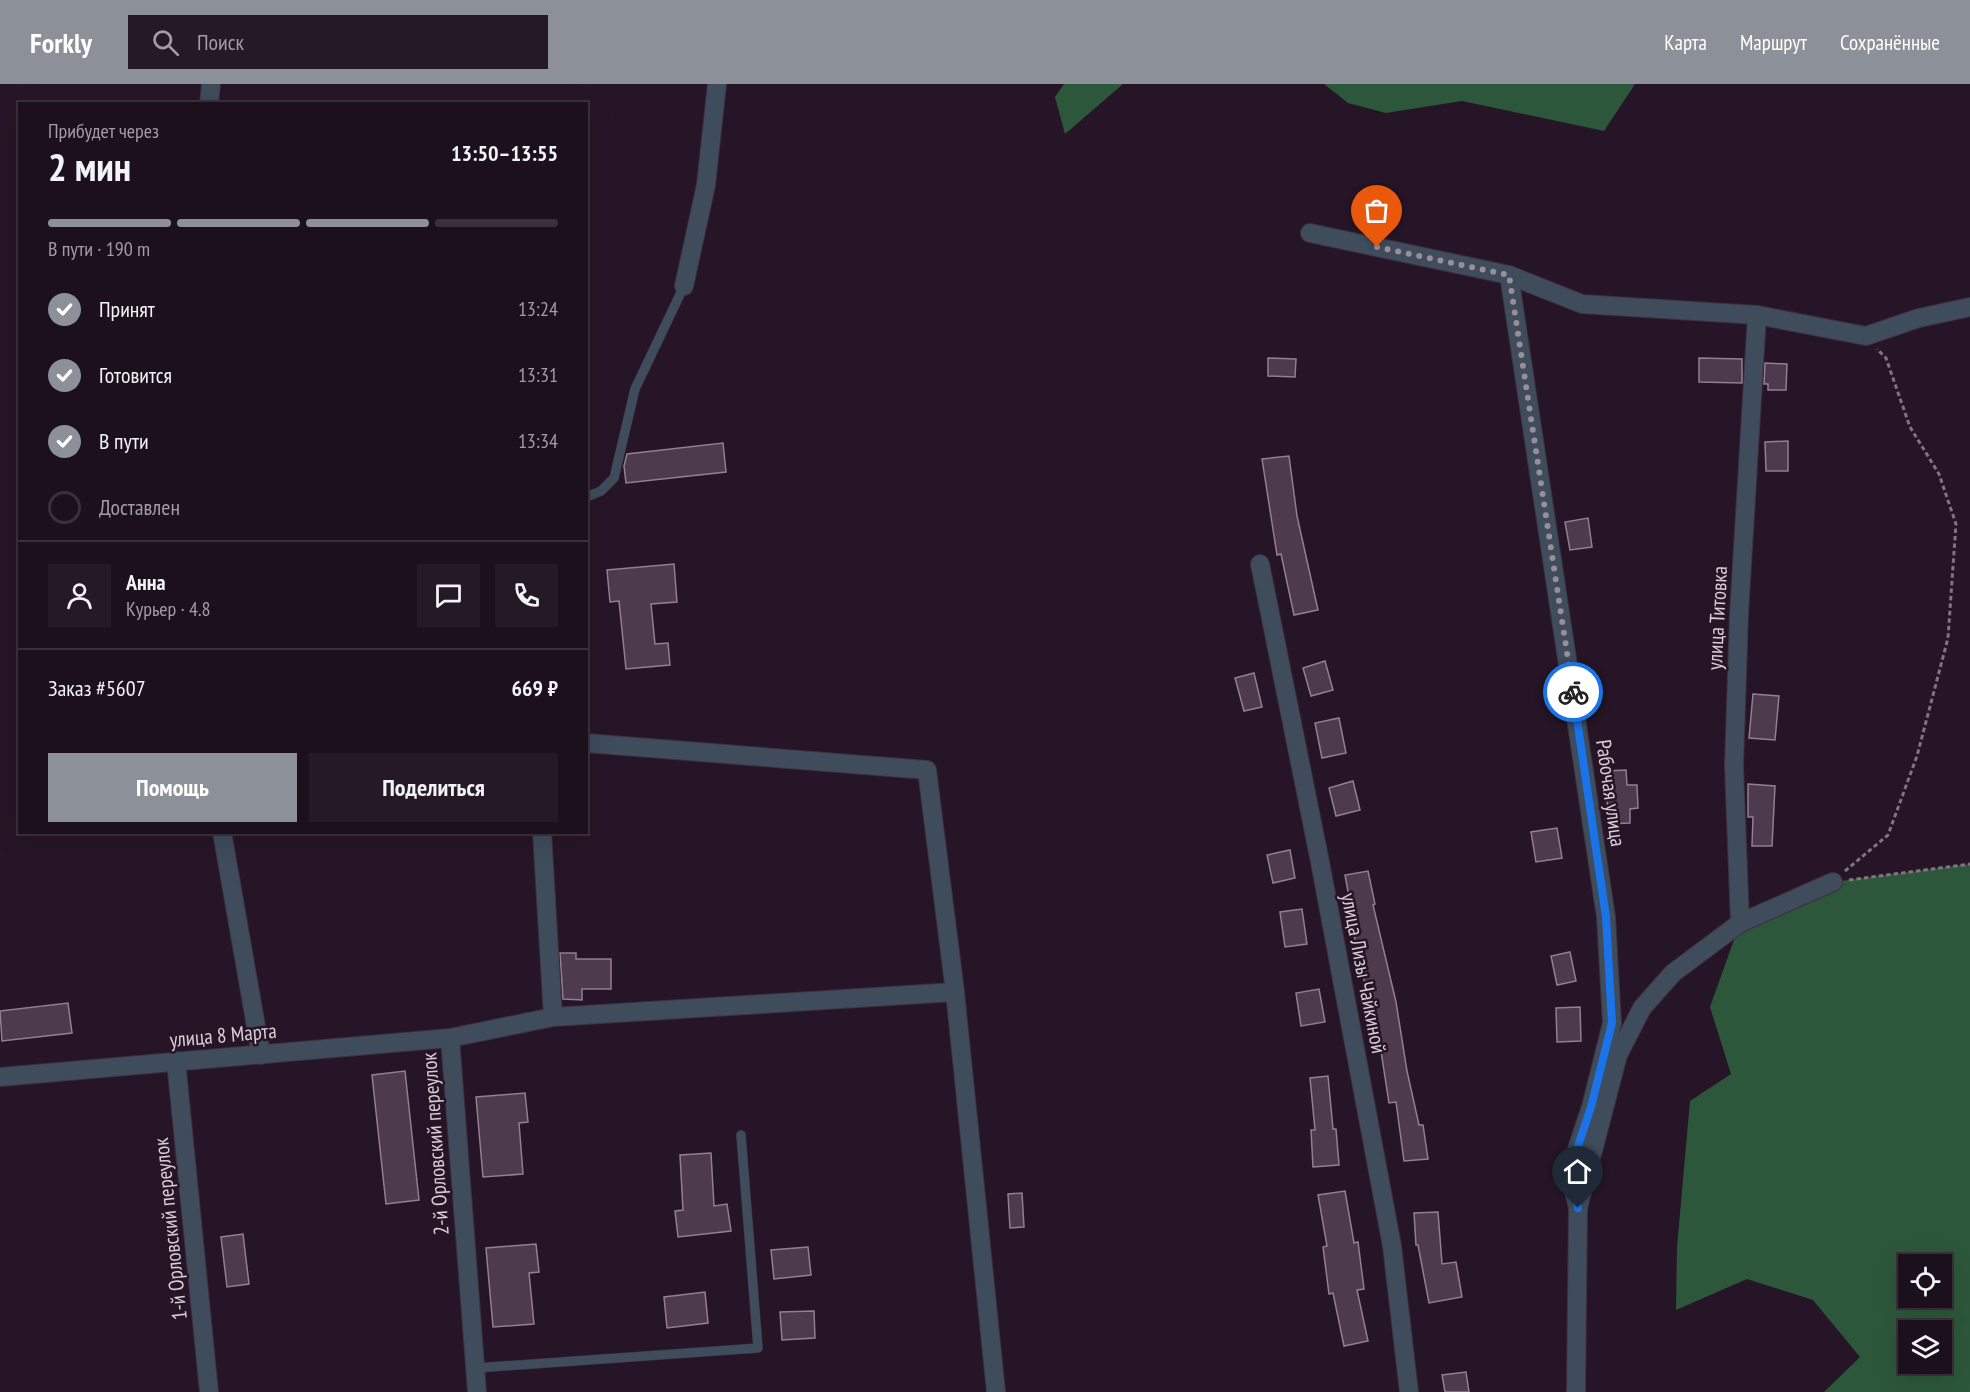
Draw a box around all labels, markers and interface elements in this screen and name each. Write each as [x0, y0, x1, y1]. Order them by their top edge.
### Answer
search box [128, 15, 548, 69]
text: Forkly [30, 24, 92, 61]
icon: search [149, 26, 182, 59]
text: Поиск [197, 28, 244, 56]
text: Карта [1664, 29, 1707, 56]
text: Маршрут [1740, 29, 1807, 56]
text: Сохранённые [1840, 29, 1940, 56]
text: Прибудет через [48, 118, 159, 144]
text: 13:50–13:55 [451, 139, 558, 167]
text: 2 мин [48, 141, 131, 192]
pin [1351, 185, 1402, 247]
icon: bag [1360, 194, 1393, 227]
text: В пути · 190 m [48, 236, 150, 262]
icon: check [48, 293, 81, 326]
text: Принят [99, 295, 155, 323]
text: 13:24 [518, 296, 558, 322]
icon: check [48, 359, 81, 392]
text: Готовится [99, 361, 172, 389]
text: 13:31 [518, 362, 558, 388]
icon: check [48, 425, 81, 458]
text: В пути [99, 427, 149, 455]
text: 13:34 [518, 428, 558, 454]
text: Доставлен [99, 493, 180, 521]
button: person [48, 564, 111, 627]
button: chat [417, 564, 480, 627]
button: phone [495, 564, 558, 627]
street label: улица Титовка [1701, 565, 1733, 671]
text: Анна [126, 568, 166, 596]
text: Курьер · 4.8 [126, 596, 211, 622]
courier [1543, 662, 1603, 722]
text: Заказ #5607 [48, 674, 146, 702]
text: 669 ₽ [511, 674, 558, 702]
icon: bike [1557, 676, 1590, 709]
street label: Рабочая улица [1590, 738, 1632, 848]
button: Помощь [48, 753, 297, 822]
button: Поделиться [309, 753, 558, 822]
street label: улица Лизы Чайкиной [1335, 890, 1393, 1056]
street label: улица 8 Марта [168, 1017, 278, 1053]
street label: 2-й Орловский переулок [415, 1052, 455, 1236]
street label: 1-й Орловский переулок [147, 1137, 193, 1321]
pin [1552, 1146, 1603, 1208]
icon: home [1561, 1155, 1594, 1188]
map controls [1898, 1254, 1952, 1374]
button: locate [1898, 1254, 1952, 1308]
button: layers [1898, 1320, 1952, 1374]

